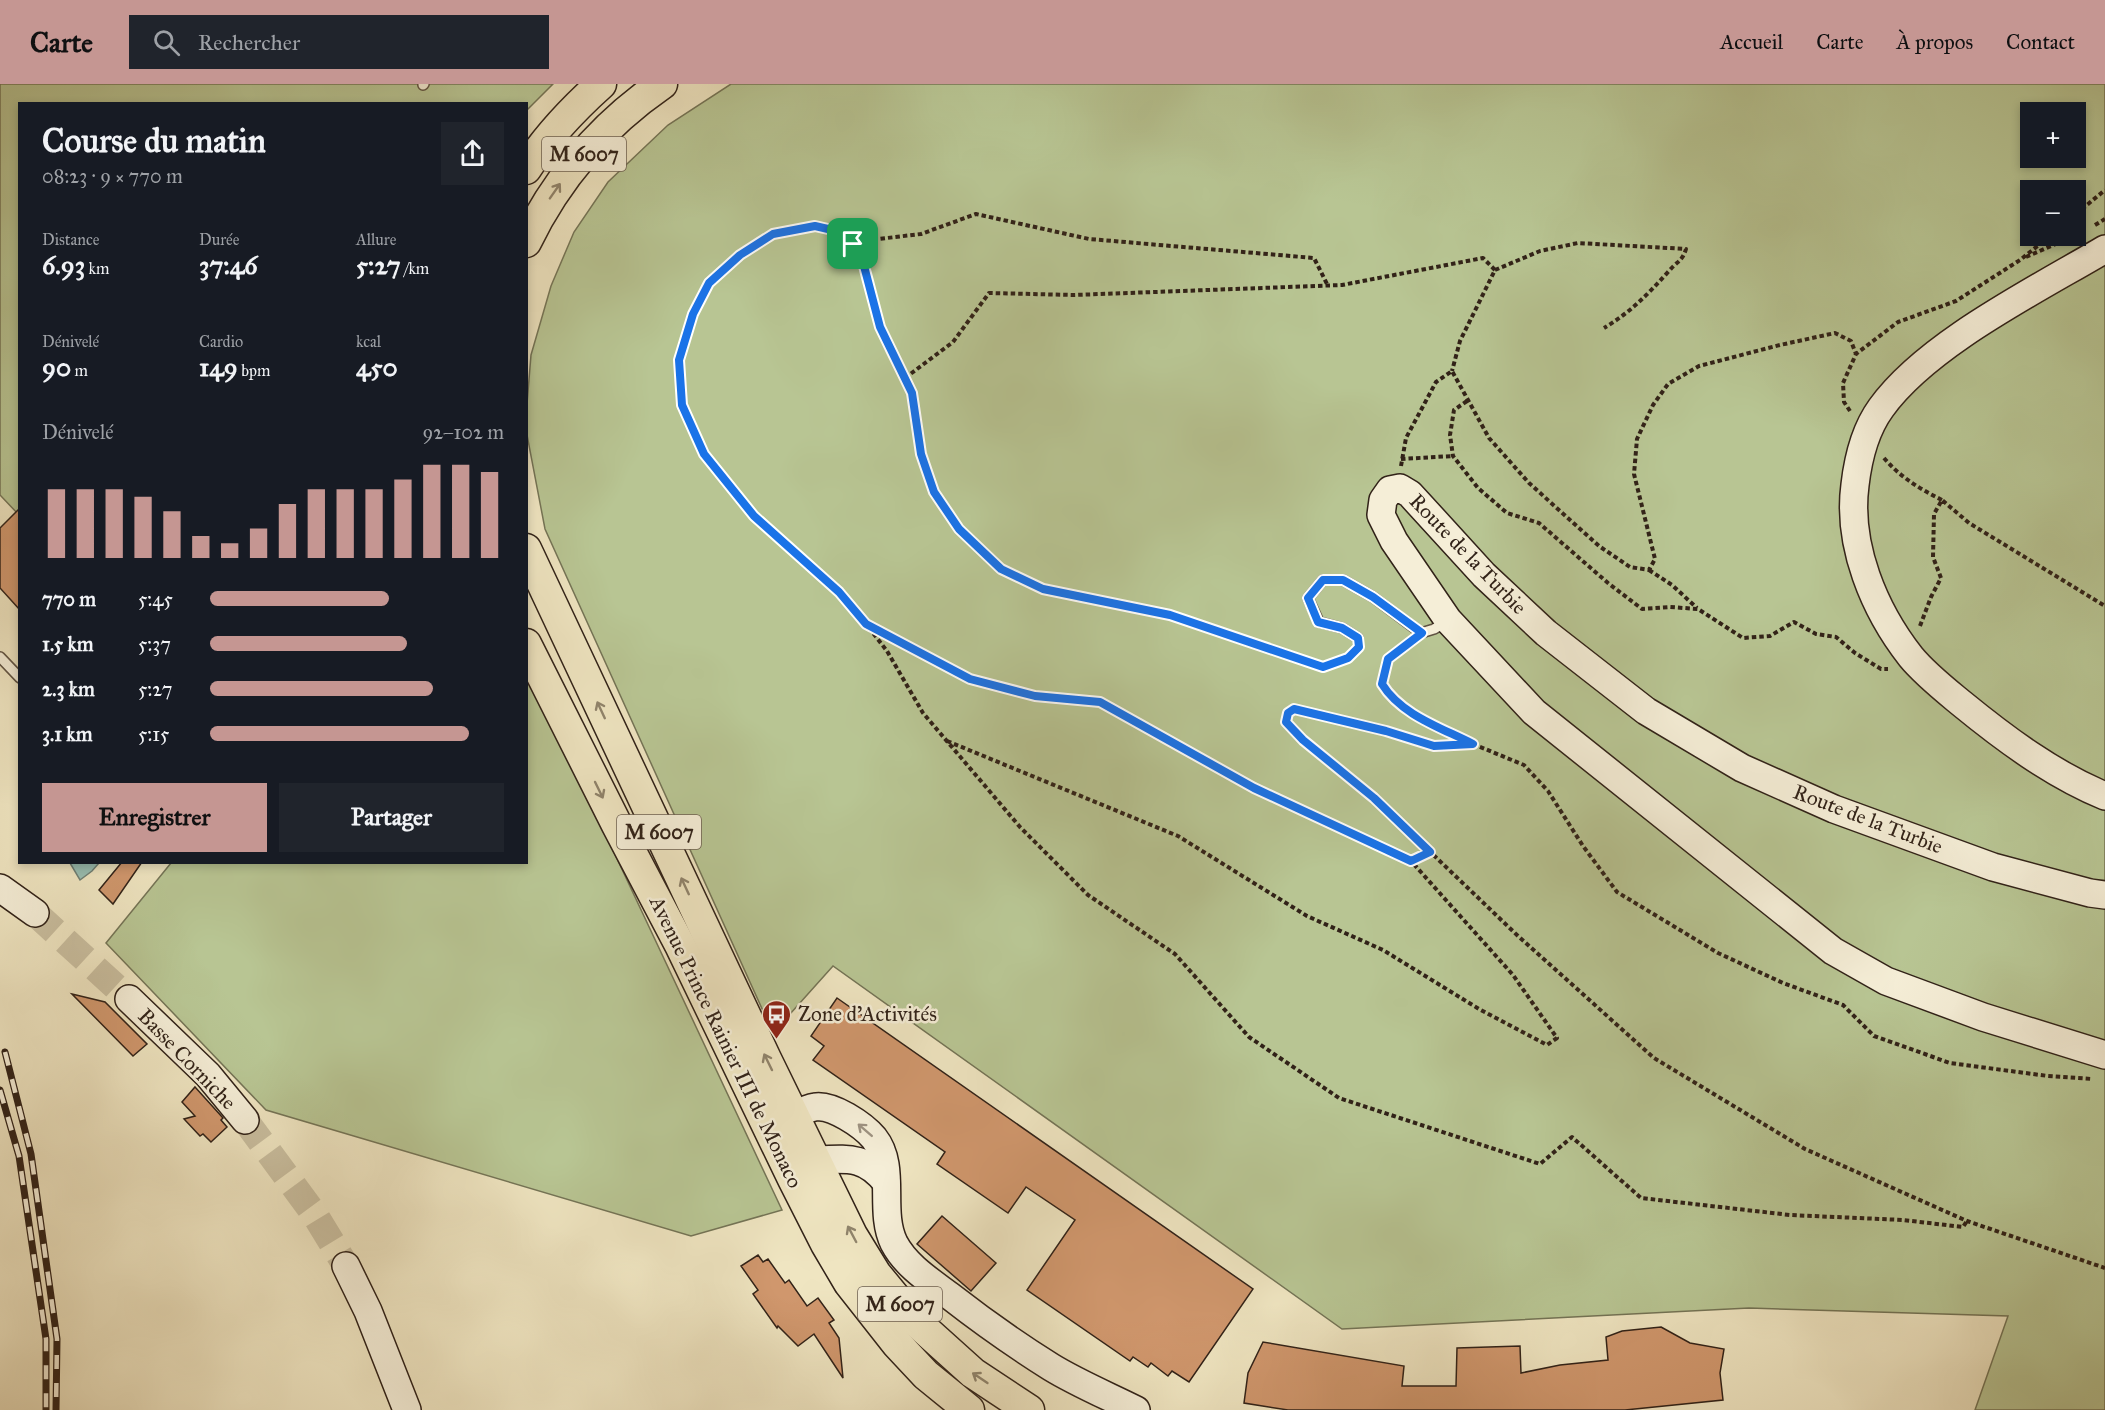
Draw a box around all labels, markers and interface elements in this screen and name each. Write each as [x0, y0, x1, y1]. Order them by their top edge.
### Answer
search box [129, 15, 549, 69]
text: Carte [30, 25, 93, 60]
icon: search [150, 26, 183, 59]
text: Rechercher [198, 29, 300, 56]
text: Accueil [1720, 29, 1783, 55]
text: Carte [1816, 29, 1864, 55]
text: À propos [1897, 29, 1973, 55]
text: Contact [2006, 29, 2075, 55]
map controls [2020, 102, 2086, 246]
button: + [2020, 102, 2086, 168]
text: Course du matin [42, 121, 266, 161]
button: share [441, 122, 504, 185]
road number: M 6007 [542, 137, 626, 171]
text: 08:23 · 9 × 770 m [42, 164, 183, 188]
button: − [2020, 180, 2086, 246]
one-way arrow [549, 183, 562, 200]
pin [827, 218, 878, 269]
icon: arrive [836, 227, 869, 260]
text: Distance [42, 230, 99, 249]
text: Durée [199, 230, 239, 249]
text: Allure [356, 230, 396, 249]
text: 6.93 [42, 249, 85, 281]
text: 37:46 [199, 249, 258, 281]
text: 5:27 [356, 249, 401, 281]
text: km [85, 259, 109, 278]
text: /km [401, 259, 429, 278]
text: Dénivelé [42, 332, 99, 351]
text: Cardio [199, 332, 243, 351]
text: kcal [356, 332, 381, 351]
text: 90 [42, 351, 71, 383]
text: 149 [199, 351, 238, 383]
text: 450 [356, 351, 398, 383]
text: m [71, 361, 88, 380]
text: bpm [238, 361, 270, 380]
text: Dénivelé [42, 420, 114, 444]
text: 92–102 m [422, 420, 504, 444]
street label: Route de la Turbie [1404, 488, 1532, 620]
text: 770 m [42, 587, 96, 611]
text: 5:45 [138, 587, 173, 611]
text: 1.5 km [42, 632, 93, 656]
text: 5:37 [138, 632, 171, 656]
text: 2.3 km [42, 677, 95, 701]
text: 5:27 [138, 677, 172, 701]
one-way arrow [594, 701, 606, 719]
text: 3.1 km [42, 722, 92, 746]
text: 5:15 [138, 722, 169, 746]
street label: Route de la Turbie [1790, 779, 1947, 859]
one-way arrow [594, 781, 605, 799]
button: Enregistrer [42, 783, 267, 852]
button: Partager [279, 783, 504, 852]
road number: M 6007 [617, 815, 701, 849]
one-way arrow [678, 877, 690, 895]
street label: Avenue Prince Rainier III de Monaco [643, 891, 808, 1192]
bus stop icon: Zone d'Activités [761, 998, 793, 1040]
place label: Zone d'Activités [798, 1001, 937, 1027]
street label: Basse Corniche [132, 1003, 242, 1115]
one-way arrow [762, 1053, 774, 1071]
one-way arrow [858, 1123, 873, 1137]
one-way arrow [846, 1225, 857, 1243]
road number: M 6007 [858, 1287, 942, 1321]
one-way arrow [973, 1372, 989, 1384]

